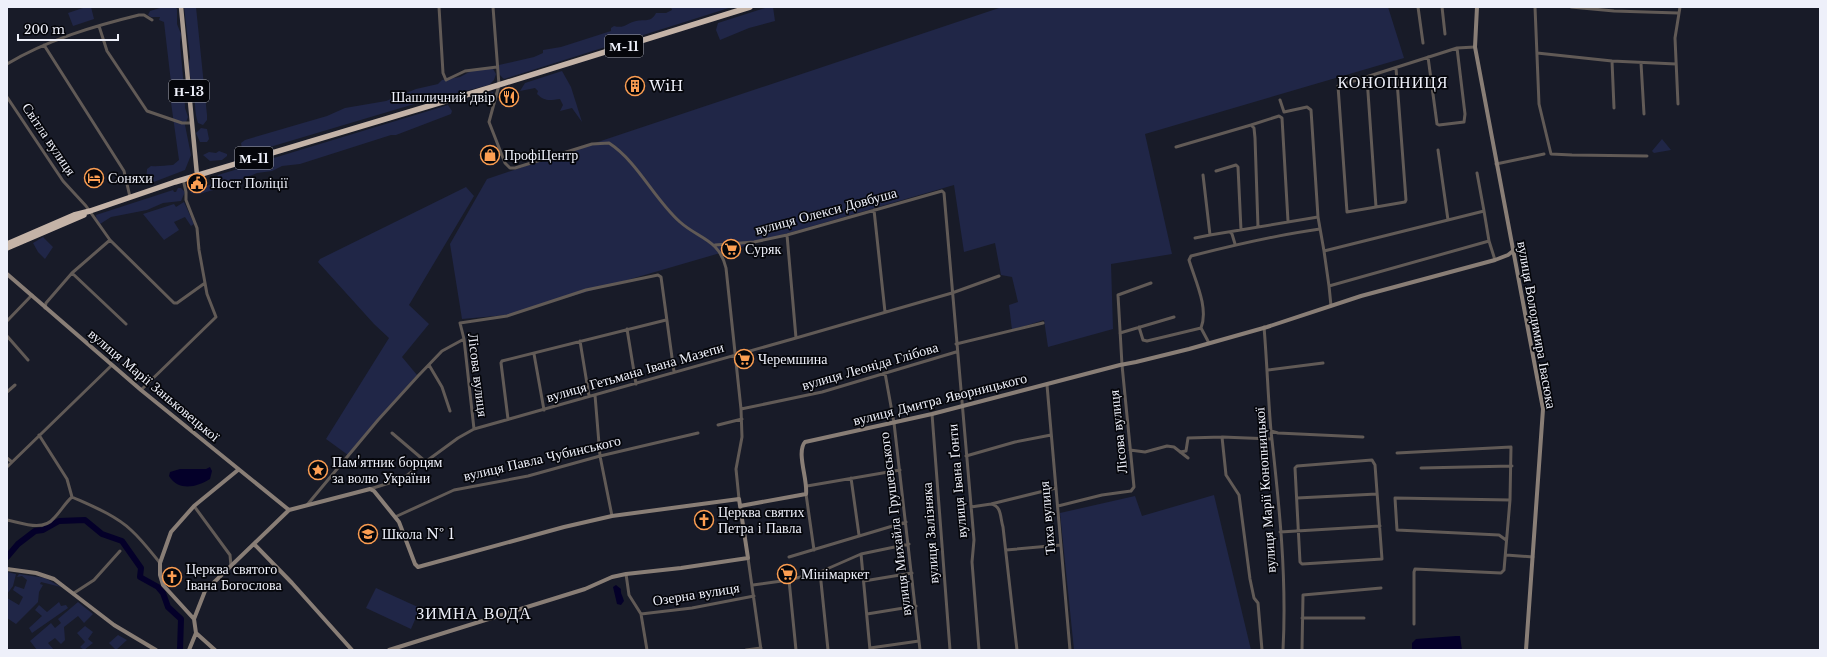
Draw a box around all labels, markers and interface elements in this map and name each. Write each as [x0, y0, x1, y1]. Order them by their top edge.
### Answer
scale bar [18, 16, 118, 42]
text: 200 m [24, 22, 65, 37]
road number: М-11 [605, 35, 643, 57]
district label: КОНОПНИЦЯ [1338, 72, 1448, 92]
building icon: WiH [624, 75, 646, 97]
place label: WiH [648, 77, 683, 95]
road number: Н-13 [169, 80, 209, 102]
restaurant icon: Шашличний двір [498, 86, 520, 108]
place label: Шашличний двір [391, 88, 495, 106]
street label: Світла вулиця [18, 99, 80, 179]
shop icon: ПрофіЦентр [479, 144, 501, 166]
place label: ПрофіЦентр [504, 146, 578, 164]
road number: М-11 [235, 147, 273, 169]
hotel icon: Соняхи [83, 167, 105, 189]
place label: Соняхи [108, 169, 153, 187]
public building icon: Пост Поліції [186, 172, 208, 194]
place label: Пост Поліції [211, 174, 288, 192]
street label: вулиця Олекси Довбуша [753, 183, 900, 239]
supermarket icon: Суряк [720, 238, 742, 260]
place label: Суряк [745, 240, 781, 258]
street label: вулиця Володимира Івасюка [1513, 240, 1561, 411]
street label: вулиця Марії Заньковецької [85, 325, 224, 445]
street label: Лісова вулиця [464, 332, 492, 418]
street label: вулиця Гетьмана Івана Мазепи [544, 338, 726, 406]
street label: вулиця Леоніда Глібова [800, 338, 941, 394]
supermarket icon: Черемшина [733, 348, 755, 370]
place label: Черемшина [758, 350, 828, 368]
street label: вулиця Дмитра Яворницького [851, 369, 1029, 429]
street label: Лісова вулиця [1105, 389, 1131, 475]
street label: вулиця Марії Конопницької [1250, 407, 1280, 573]
street label: вулиця Івана Ґонти [943, 423, 971, 539]
street label: вулиця Павла Чубинського [462, 431, 622, 485]
street label: вулиця Михайла Грушевського [875, 431, 915, 617]
place label: Пам'ятник борцям за волю України [332, 453, 443, 487]
place icon: Пам'ятник борцям за волю України [307, 459, 329, 481]
street label: Тиха вулиця [1035, 480, 1059, 555]
street label: вулиця Залізняка [917, 481, 943, 584]
place label: Церква святих Петра і Павла [718, 503, 804, 537]
church icon: Церква святих Петра і Павла [693, 509, 715, 531]
school or university icon: Школа № 1 [357, 523, 379, 545]
place label: Школа № 1 [382, 525, 455, 543]
place label: Церква святого Івана Богослова [186, 560, 282, 594]
supermarket icon: Мінімаркет [776, 563, 798, 585]
place label: Мінімаркет [801, 565, 869, 583]
church icon: Церква святого Івана Богослова [161, 566, 183, 588]
street label: Озерна вулиця [651, 578, 741, 610]
district label: ЗИМНА ВОДА [416, 603, 532, 623]

